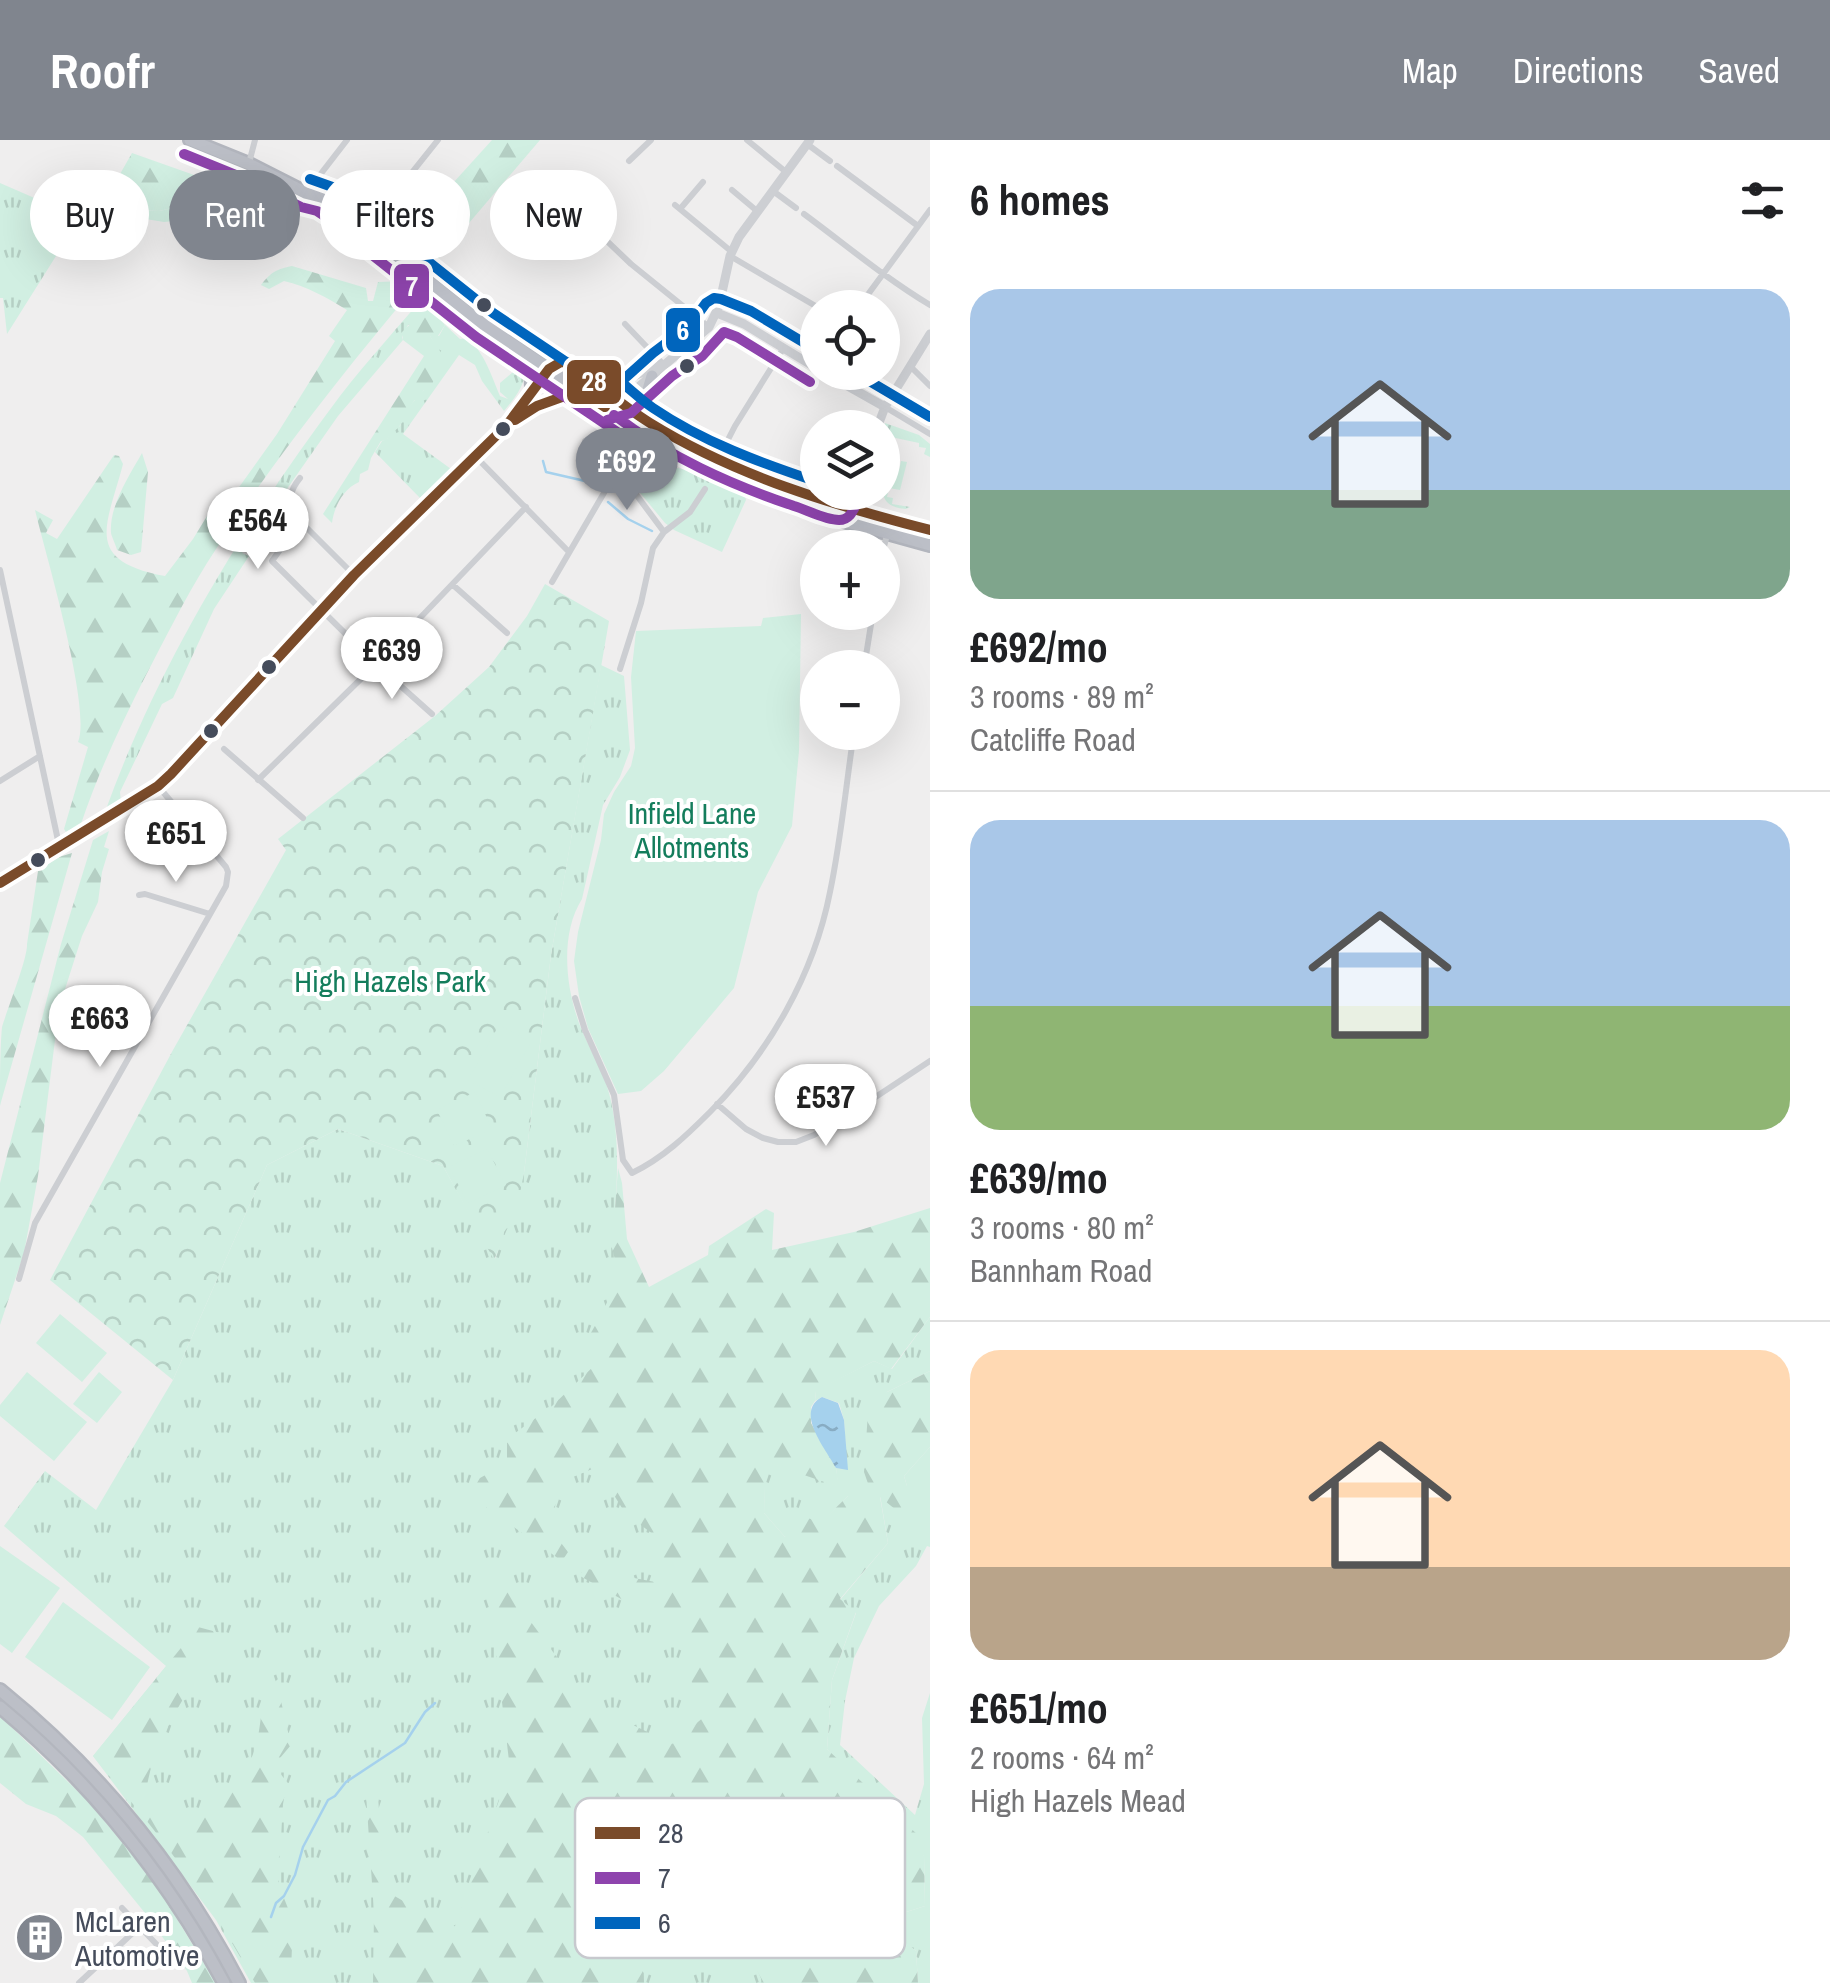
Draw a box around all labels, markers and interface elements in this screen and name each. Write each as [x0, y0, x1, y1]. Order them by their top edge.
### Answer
text: Roofr [50, 38, 155, 103]
text: Map [1402, 47, 1458, 94]
text: Directions [1513, 47, 1644, 94]
text: Saved [1699, 47, 1780, 94]
chip: Buy [30, 170, 149, 260]
chip: Rent [169, 170, 300, 260]
chip: Filters [320, 170, 470, 260]
chip: New [490, 170, 617, 260]
text: 6 homes [970, 172, 1110, 228]
icon: filters [1735, 173, 1790, 228]
line badge: 7 [392, 262, 431, 310]
text: 7 [406, 267, 419, 305]
map controls [800, 290, 900, 750]
button: locate [800, 290, 900, 390]
unlabelled marker [474, 295, 494, 315]
line badge: 6 [664, 306, 702, 354]
text: 6 [677, 311, 689, 349]
icon: home [1290, 354, 1470, 534]
unlabelled marker [677, 356, 697, 376]
line badge: 28 [565, 358, 623, 406]
text: 28 [581, 362, 607, 400]
button: layers [800, 410, 900, 510]
unlabelled marker [493, 419, 513, 439]
pin: £692 [568, 428, 686, 513]
text: £692 [598, 439, 656, 482]
pin: £564 [199, 487, 317, 572]
text: £564 [229, 498, 287, 541]
button: + [800, 530, 900, 630]
pin: £639 [333, 617, 451, 702]
text: £692/mo [970, 619, 1108, 675]
text: £639 [363, 628, 421, 671]
button: − [800, 650, 900, 750]
unlabelled marker [259, 657, 279, 677]
text: 3 rooms · 89 m² [970, 675, 1154, 718]
text: Catcliffe Road [970, 718, 1136, 761]
unlabelled marker [201, 721, 221, 741]
park label: Infield Lane Allotments [628, 793, 756, 867]
pin: £651 [117, 800, 235, 885]
text: £651 [147, 811, 205, 854]
unlabelled marker [28, 850, 48, 870]
icon: home [1290, 885, 1470, 1065]
park label: High Hazels Park [294, 961, 486, 1001]
pin: £663 [41, 985, 159, 1070]
text: £663 [71, 996, 129, 1039]
pin: £537 [767, 1064, 885, 1149]
text: £537 [797, 1075, 855, 1118]
text: £639/mo [970, 1150, 1108, 1206]
text: 3 rooms · 80 m² [970, 1206, 1154, 1249]
text: Bannham Road [970, 1249, 1152, 1292]
icon: home [1290, 1415, 1470, 1595]
text: £651/mo [970, 1680, 1108, 1736]
text: 2 rooms · 64 m² [970, 1736, 1154, 1779]
text: High Hazels Mead [970, 1779, 1186, 1822]
legend [575, 1798, 905, 1958]
text: 28 [658, 1814, 684, 1852]
text: 7 [658, 1859, 671, 1897]
place label: McLaren Automotive [74, 1901, 199, 1975]
text: 6 [658, 1904, 671, 1942]
building icon: McLaren Automotive [14, 1912, 66, 1964]

